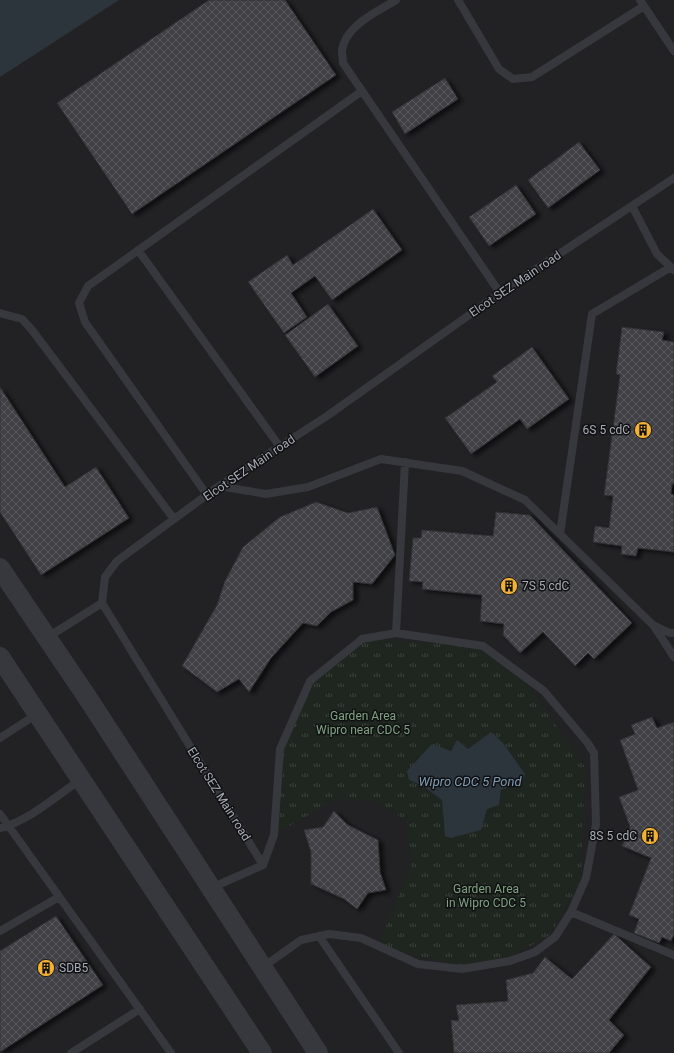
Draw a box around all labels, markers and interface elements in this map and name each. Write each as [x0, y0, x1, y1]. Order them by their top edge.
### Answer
street label: Elcot SEZ Main road [467, 248, 563, 320]
building icon: 6S 5 cdC [633, 420, 653, 440]
place label: 6S 5 cdC [583, 423, 630, 437]
street label: Elcot SEZ Main road [201, 432, 297, 504]
building icon: 7S 5 cdC [499, 576, 519, 596]
place label: 7S 5 cdC [522, 579, 570, 593]
park label: Garden Area Wipro near CDC 5 [316, 709, 410, 737]
street label: Elcot SEZ Main road [185, 745, 253, 843]
water label: Wipro CDC 5 Pond [418, 774, 522, 789]
building icon: 8S 5 cdC [640, 826, 660, 846]
place label: 8S 5 cdC [590, 829, 637, 843]
park label: Garden Area in Wipro CDC 5 [446, 882, 526, 910]
building icon: SDB5 [36, 958, 56, 978]
place label: SDB5 [59, 961, 88, 975]

